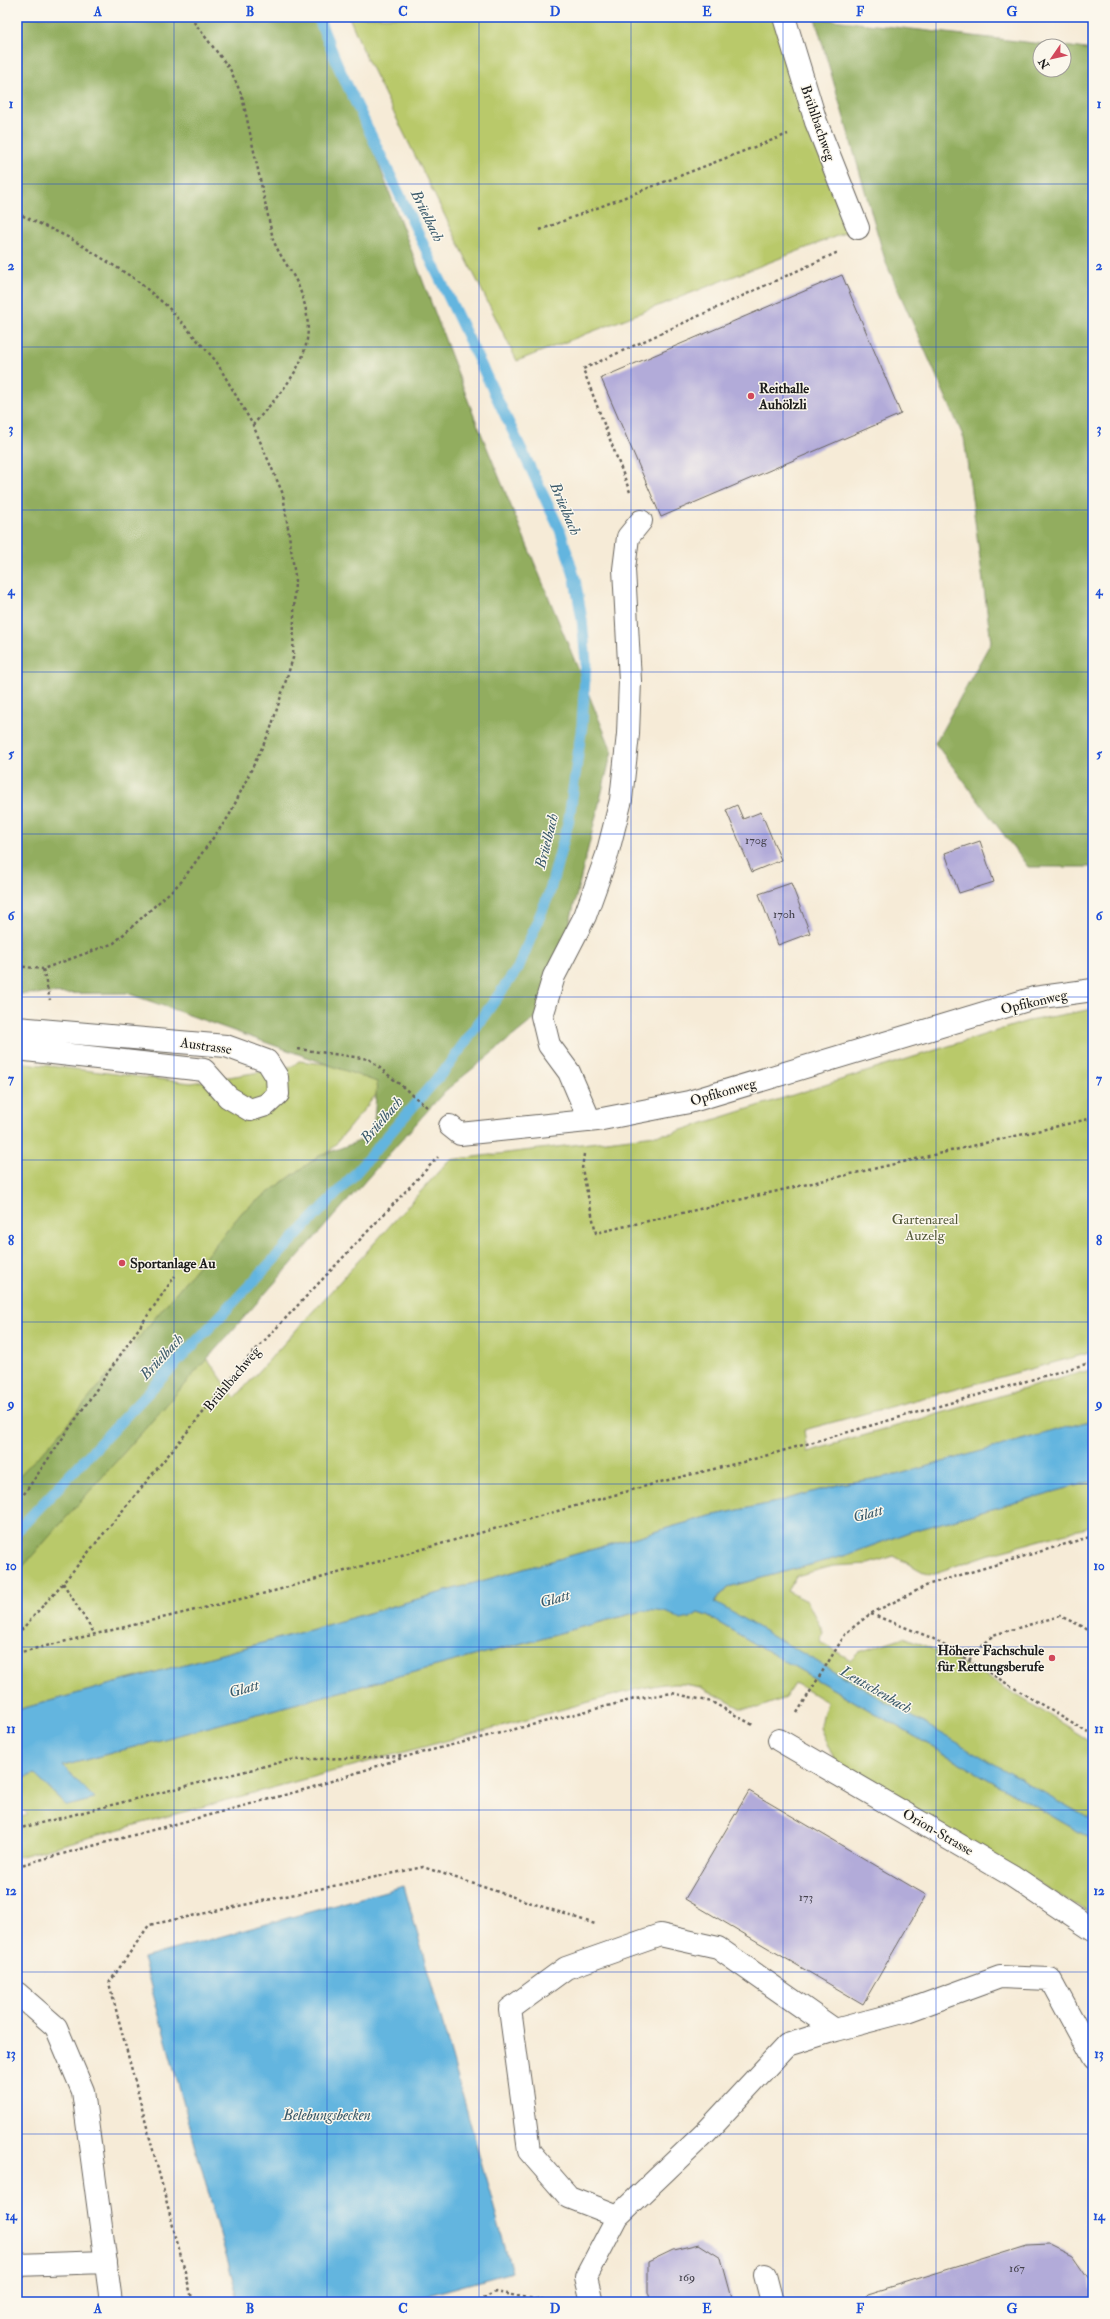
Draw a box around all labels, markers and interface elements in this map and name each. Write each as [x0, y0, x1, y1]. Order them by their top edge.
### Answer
text: A [93, 4, 103, 20]
text: B [246, 4, 254, 20]
text: C [398, 4, 408, 20]
text: D [550, 4, 561, 20]
text: E [702, 4, 712, 20]
text: F [856, 4, 865, 20]
text: G [1007, 4, 1018, 20]
north arrow [1032, 38, 1072, 78]
text: N [1035, 55, 1053, 72]
street label: Brühlbachweg [797, 83, 839, 164]
text: 1 [9, 96, 14, 112]
text: 1 [1097, 96, 1102, 112]
water label: Brüelbach [406, 186, 448, 245]
text: 2 [8, 258, 15, 274]
text: 2 [1096, 258, 1103, 274]
place label: Reithalle Auhölzli [758, 380, 809, 413]
marker: Reithalle Auhölzli [746, 391, 756, 401]
text: 3 [9, 421, 14, 437]
text: 3 [1097, 421, 1102, 437]
water label: Brüelbach [545, 479, 585, 539]
text: 4 [6, 583, 15, 599]
text: 4 [1094, 583, 1103, 599]
text: 5 [8, 746, 14, 762]
text: 5 [1096, 746, 1102, 762]
water label: Brüelbach [531, 811, 563, 871]
house number: 170g [745, 833, 768, 848]
house number: 170h [773, 907, 796, 922]
text: 6 [8, 908, 16, 924]
text: 6 [1096, 908, 1104, 924]
street label: Opfikonweg [999, 986, 1070, 1019]
street label: Austrasse [178, 1034, 233, 1058]
text: 7 [8, 1071, 15, 1087]
text: 7 [1096, 1071, 1103, 1087]
street label: Opfikonweg [688, 1074, 759, 1110]
water label: Brüelbach [356, 1093, 408, 1148]
park label: Gartenareal Auzelg [892, 1211, 959, 1244]
text: 8 [8, 1233, 14, 1249]
text: 8 [1096, 1233, 1102, 1249]
place label: Sportanlage Au [130, 1255, 216, 1273]
marker: Sportanlage Au [117, 1258, 127, 1268]
water label: Brüelbach [135, 1330, 188, 1385]
street label: Brühlbachweg [200, 1342, 265, 1415]
text: 9 [6, 1396, 15, 1412]
text: 9 [1094, 1396, 1103, 1412]
water label: Glatt [851, 1501, 886, 1527]
text: 10 [5, 1558, 17, 1574]
text: 10 [1093, 1558, 1105, 1574]
water label: Glatt [538, 1586, 573, 1612]
place label: Höhere Fachschule für Rettungsberufe [937, 1642, 1044, 1676]
marker: Höhere Fachschule für Rettungsberufe [1047, 1653, 1057, 1663]
water label: Leutschenbach [836, 1661, 915, 1718]
water label: Glatt [227, 1676, 262, 1702]
text: 11 [6, 1721, 16, 1737]
text: 11 [1094, 1721, 1104, 1737]
street label: Orion-Strasse [900, 1805, 977, 1859]
text: 12 [5, 1883, 17, 1899]
text: 12 [1093, 1883, 1105, 1899]
house number: 173 [799, 1890, 813, 1905]
text: 13 [6, 2046, 16, 2062]
text: 13 [1094, 2046, 1104, 2062]
water label: Belebungsbecken [282, 2106, 371, 2125]
text: 14 [5, 2208, 18, 2224]
text: 14 [1093, 2208, 1106, 2224]
house number: 167 [1009, 2261, 1025, 2276]
house number: 169 [679, 2270, 695, 2285]
text: A [93, 2301, 103, 2317]
text: B [246, 2301, 254, 2317]
text: C [398, 2301, 408, 2317]
text: D [550, 2301, 561, 2317]
text: E [702, 2301, 712, 2317]
text: F [856, 2301, 865, 2317]
text: G [1007, 2301, 1018, 2317]

